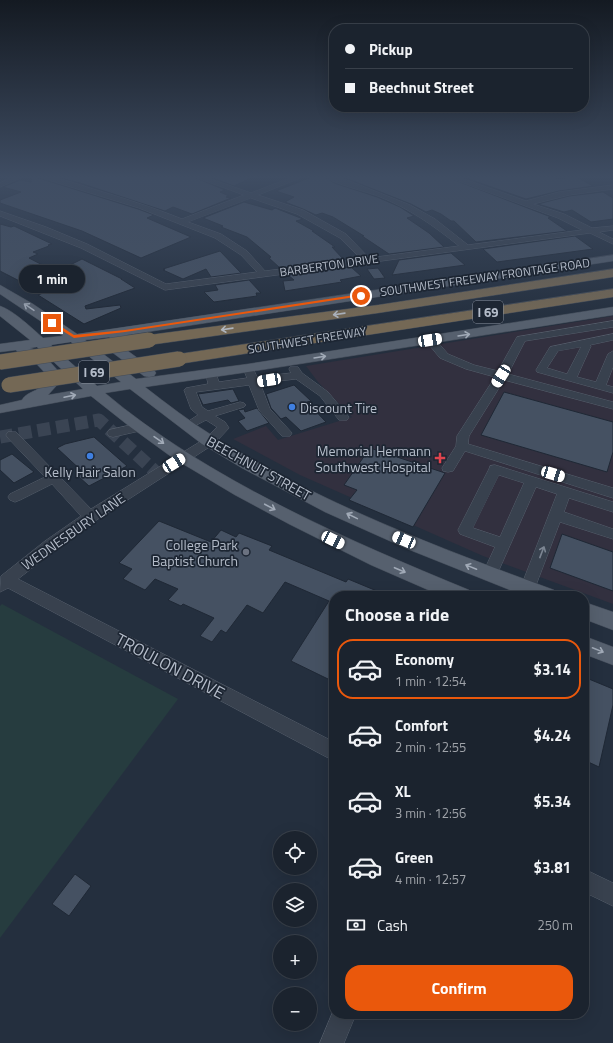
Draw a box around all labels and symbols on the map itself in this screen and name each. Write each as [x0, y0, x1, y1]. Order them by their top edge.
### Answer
street label: BARBERTON DRIVE [278, 249, 380, 281]
street label: SOUTHWEST FREEWAY FRONTAGE ROAD [379, 253, 591, 301]
callout: 1 min [19, 265, 85, 293]
route start [352, 287, 370, 305]
road number: I 69 [473, 301, 503, 323]
one-way arrow [24, 303, 35, 312]
one-way arrow [333, 310, 346, 318]
route end [43, 314, 61, 332]
street label: SOUTHWEST FREEWAY [246, 321, 368, 359]
one-way arrow [221, 326, 234, 333]
one-way arrow [457, 331, 470, 339]
car [417, 332, 443, 348]
one-way arrow [313, 353, 326, 361]
road number: I 69 [79, 361, 109, 383]
car [490, 363, 512, 389]
car [256, 372, 282, 388]
one-way arrow [63, 391, 76, 399]
place label: Discount Tire [300, 397, 377, 418]
marker: Discount Tire [287, 402, 297, 412]
street label: BEECHNUT STREET [203, 431, 316, 506]
one-way arrow [153, 436, 164, 444]
place label: Memorial Hermann Southwest Hospital [315, 440, 431, 477]
marker: Kelly Hair Salon [85, 451, 95, 461]
car [161, 452, 187, 474]
marker: Memorial Hermann Southwest Hospital [434, 452, 446, 464]
place label: Kelly Hair Salon [44, 461, 136, 482]
car [540, 465, 566, 483]
street label: WEDNESBURY LANE [17, 487, 130, 575]
one-way arrow [264, 504, 276, 511]
one-way arrow [346, 512, 358, 519]
car [320, 529, 346, 551]
car [391, 530, 417, 550]
place label: College Park Baptist Church [152, 534, 238, 571]
marker: College Park Baptist Church [241, 547, 251, 557]
one-way arrow [538, 547, 546, 559]
one-way arrow [466, 563, 478, 571]
one-way arrow [393, 567, 405, 574]
street label: TROULON DRIVE [111, 626, 229, 706]
one-way arrow [592, 647, 604, 655]

